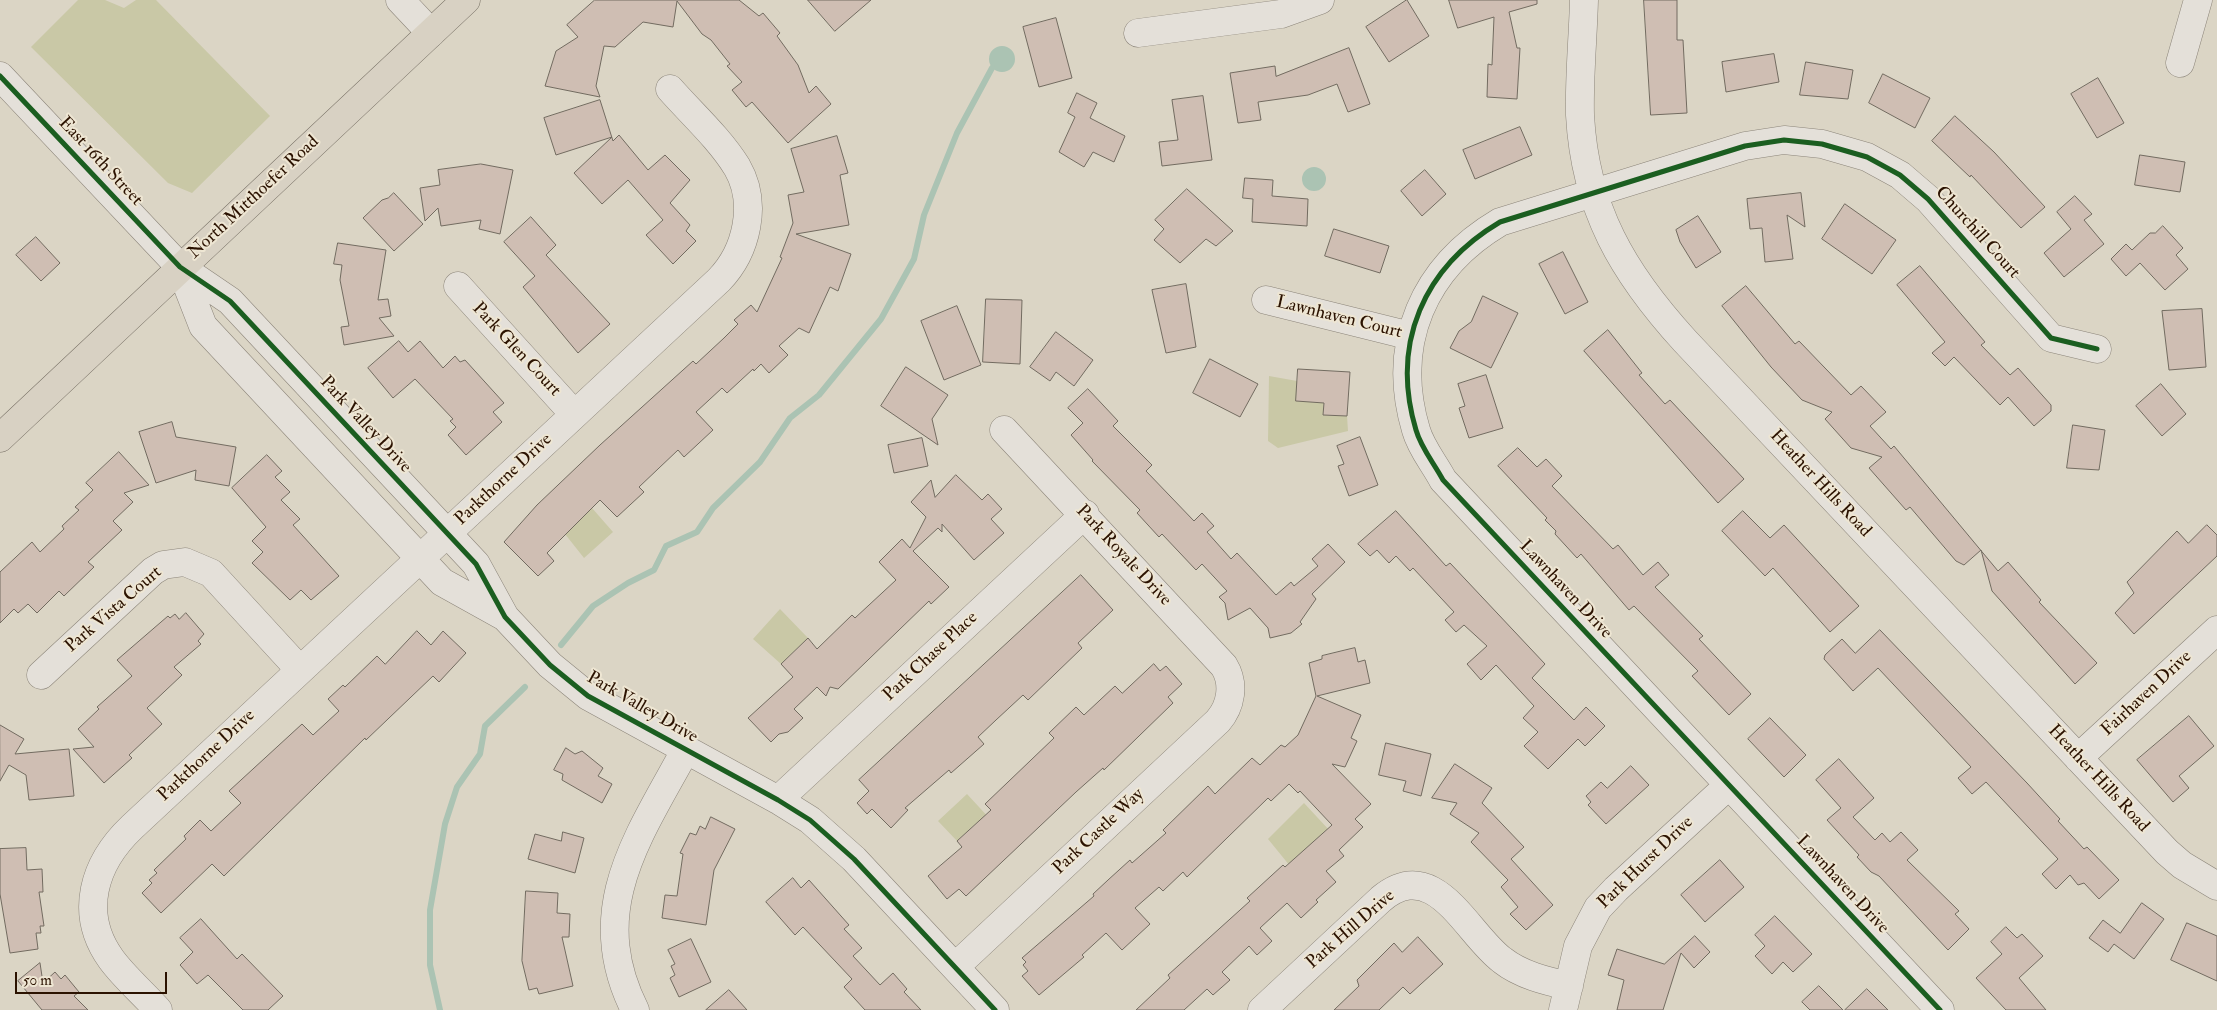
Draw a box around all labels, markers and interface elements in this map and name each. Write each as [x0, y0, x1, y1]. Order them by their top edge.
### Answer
street label: East 16th Street [53, 113, 147, 211]
street label: North Mitthoefer Road [184, 132, 324, 264]
street label: Churchill Court [1930, 182, 2024, 284]
street label: Lawnhaven Court [1274, 292, 1404, 344]
street label: Park Glen Court [467, 299, 565, 401]
street label: Park Valley Drive [315, 372, 415, 478]
street label: Heather Hills Road [1765, 426, 1875, 542]
street label: Parkthorne Drive [451, 429, 557, 531]
street label: Park Royale Drive [1071, 501, 1175, 611]
street label: Lawnhaven Drive [1514, 536, 1616, 644]
street label: Park Vista Court [61, 562, 167, 658]
street label: Park Chase Place [879, 608, 983, 706]
street label: Fairhaven Drive [2097, 647, 2197, 741]
street label: Park Valley Drive [583, 667, 701, 749]
street label: Parkthorne Drive [154, 705, 260, 807]
street label: Heather Hills Road [2043, 721, 2153, 837]
street label: Park Castle Way [1049, 784, 1149, 880]
street label: Park Hurst Drive [1594, 812, 1698, 914]
street label: Lawnhaven Drive [1791, 831, 1893, 939]
street label: Park Hill Drive [1302, 886, 1400, 974]
scale bar [18, 962, 170, 994]
text: 50 m [23, 971, 52, 990]

